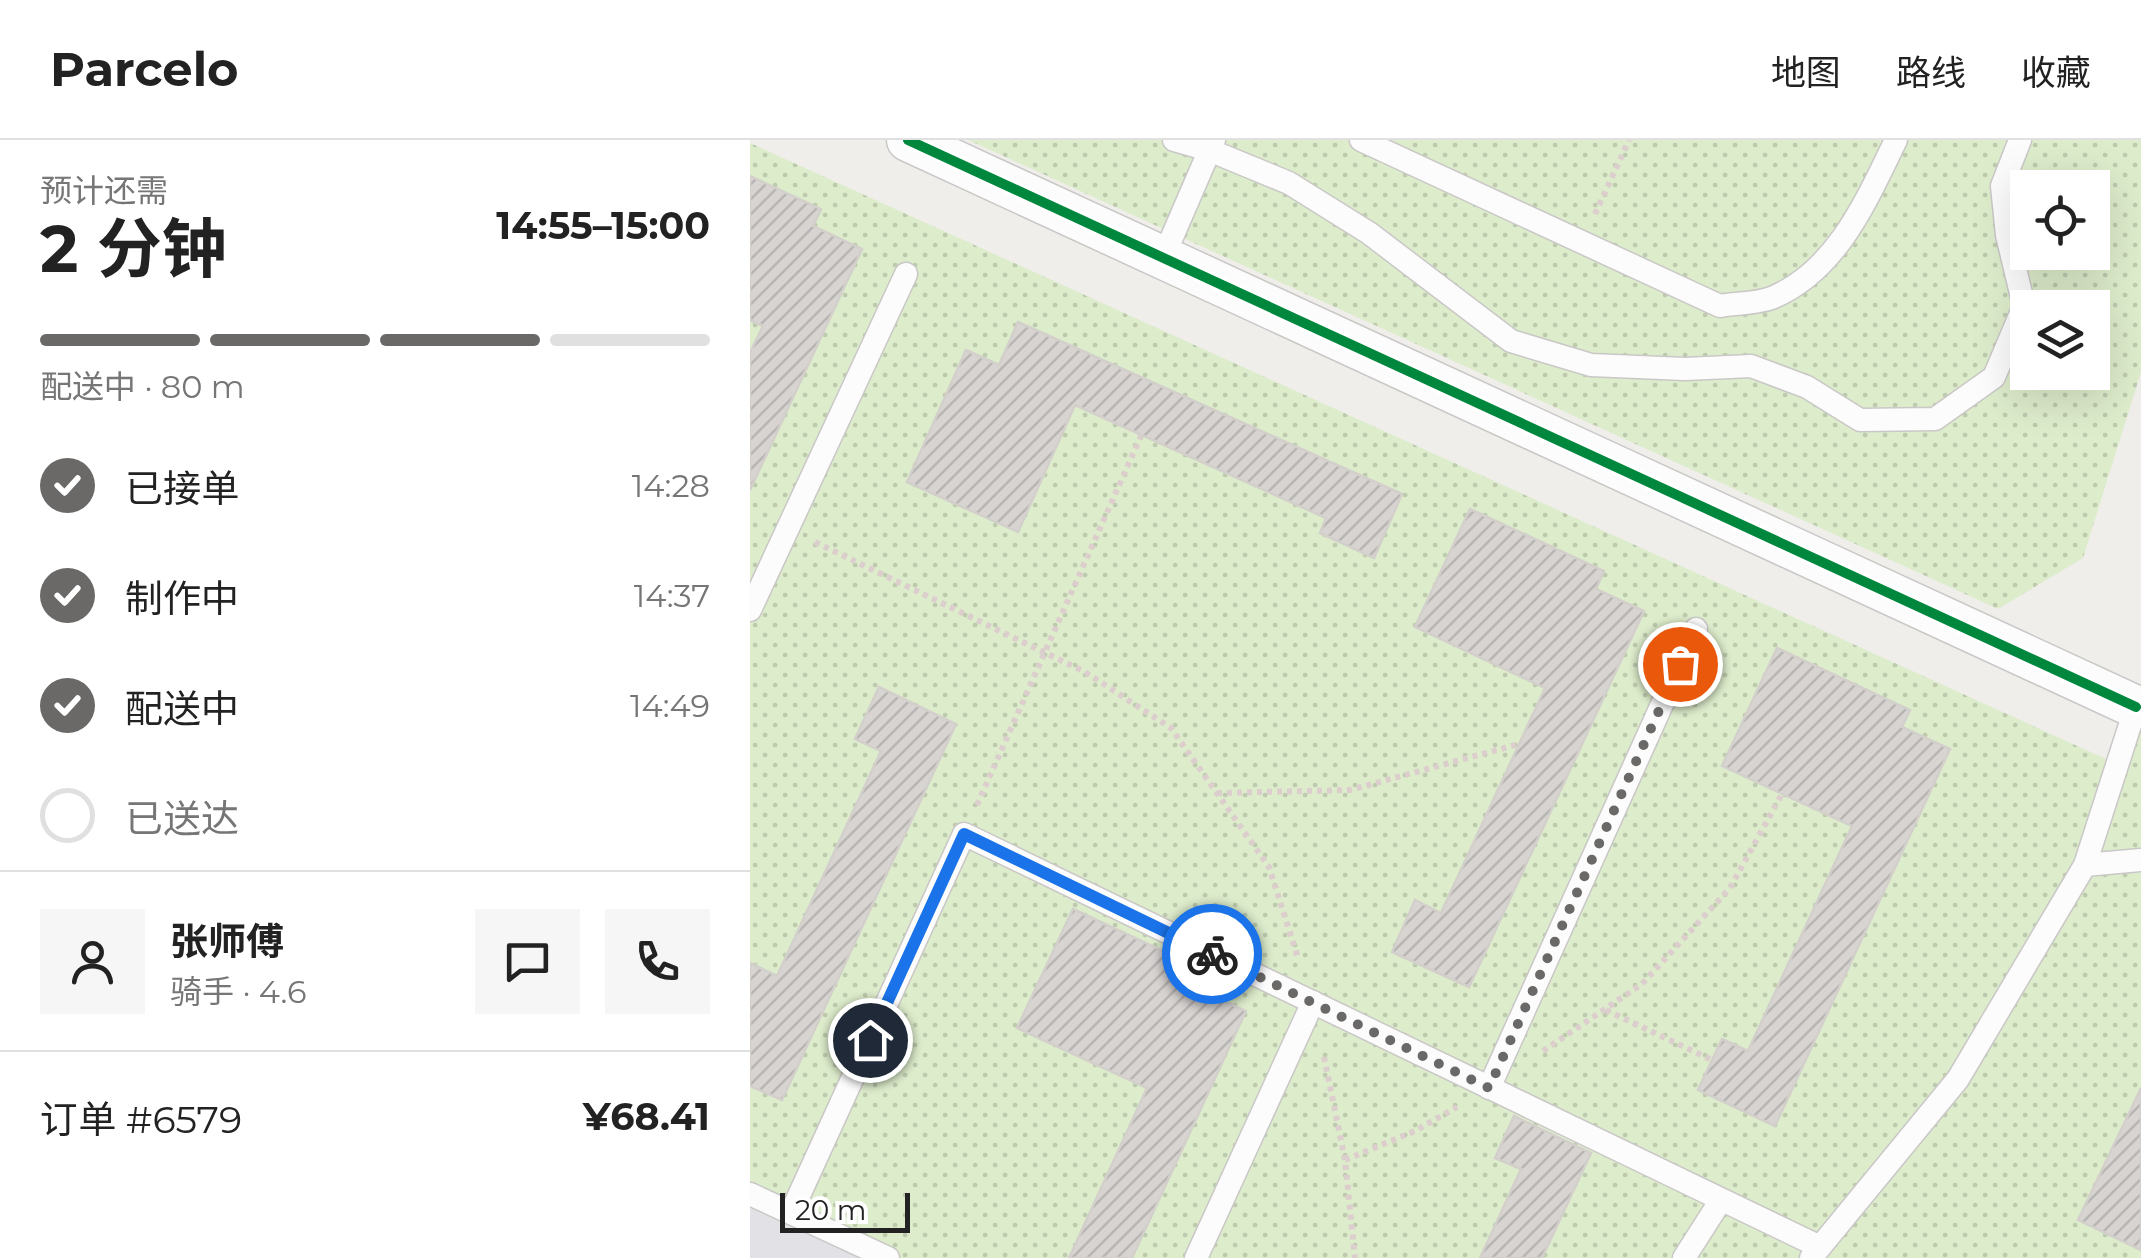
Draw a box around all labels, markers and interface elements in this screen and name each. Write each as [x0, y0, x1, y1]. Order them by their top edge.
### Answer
text: Parcelo [50, 40, 239, 98]
text: 地图 [1771, 51, 1841, 94]
text: 路线 [1896, 51, 1966, 94]
text: 收藏 [2021, 51, 2091, 94]
map controls [2010, 170, 2110, 390]
button: locate [2010, 170, 2110, 270]
text: 预计还需 [40, 171, 168, 210]
text: 14:55–15:00 [496, 202, 710, 249]
text: 2 分钟 [40, 209, 227, 288]
button: layers [2010, 290, 2110, 390]
text: 配送中 · 80 m [40, 367, 245, 406]
icon: check [40, 458, 95, 513]
text: 已接单 [125, 465, 239, 512]
text: 14:28 [632, 466, 710, 505]
icon: check [40, 568, 95, 623]
text: 制作中 [125, 575, 239, 622]
text: 14:37 [634, 576, 710, 615]
pin [1638, 622, 1723, 707]
icon: bag [1653, 637, 1708, 692]
icon: check [40, 678, 95, 733]
text: 配送中 [125, 685, 239, 732]
text: 14:49 [630, 686, 710, 725]
text: 已送达 [125, 795, 239, 842]
courier [1162, 904, 1262, 1004]
button: person [40, 909, 145, 1014]
button: chat [475, 909, 580, 1014]
button: phone [605, 909, 710, 1014]
text: 张师傅 [170, 918, 284, 965]
icon: bike [1185, 927, 1240, 982]
text: 骑手 · 4.6 [170, 972, 307, 1011]
pin [828, 998, 913, 1083]
icon: home [843, 1013, 898, 1068]
text: ¥68.41 [583, 1093, 710, 1140]
text: 订单 #6579 [40, 1096, 242, 1143]
scale bar [780, 1188, 910, 1232]
text: 20 m [795, 1193, 866, 1227]

